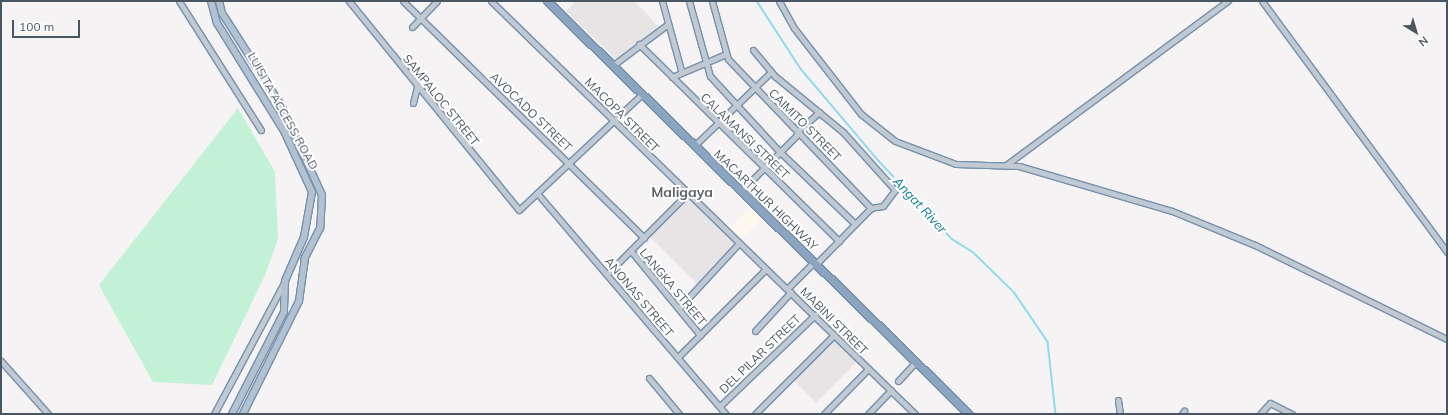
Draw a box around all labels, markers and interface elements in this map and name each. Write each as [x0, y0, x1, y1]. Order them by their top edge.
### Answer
scale bar [14, 12, 82, 38]
north arrow [1396, 12, 1436, 52]
text: 100 m [19, 19, 54, 34]
text: N [1416, 33, 1431, 50]
street label: LUISITA ACCESS ROAD [245, 50, 321, 172]
street label: SAMPALOC STREET [400, 52, 482, 148]
street label: AVOCADO STREET [487, 69, 575, 155]
street label: MACOPA STREET [582, 75, 662, 155]
street label: CAIMITO STREET [766, 86, 844, 164]
street label: CALAMANSI STREET [698, 90, 792, 182]
street label: MACARTHUR HIGHWAY [711, 147, 821, 253]
water label: Angat River [890, 174, 950, 236]
district label: Maligaya [651, 184, 713, 200]
street label: LANGKA STREET [637, 246, 709, 328]
street label: ANONAS STREET [602, 254, 676, 340]
street label: MABINI STREET [797, 284, 871, 358]
street label: DEL PILAR STREET [716, 312, 804, 396]

